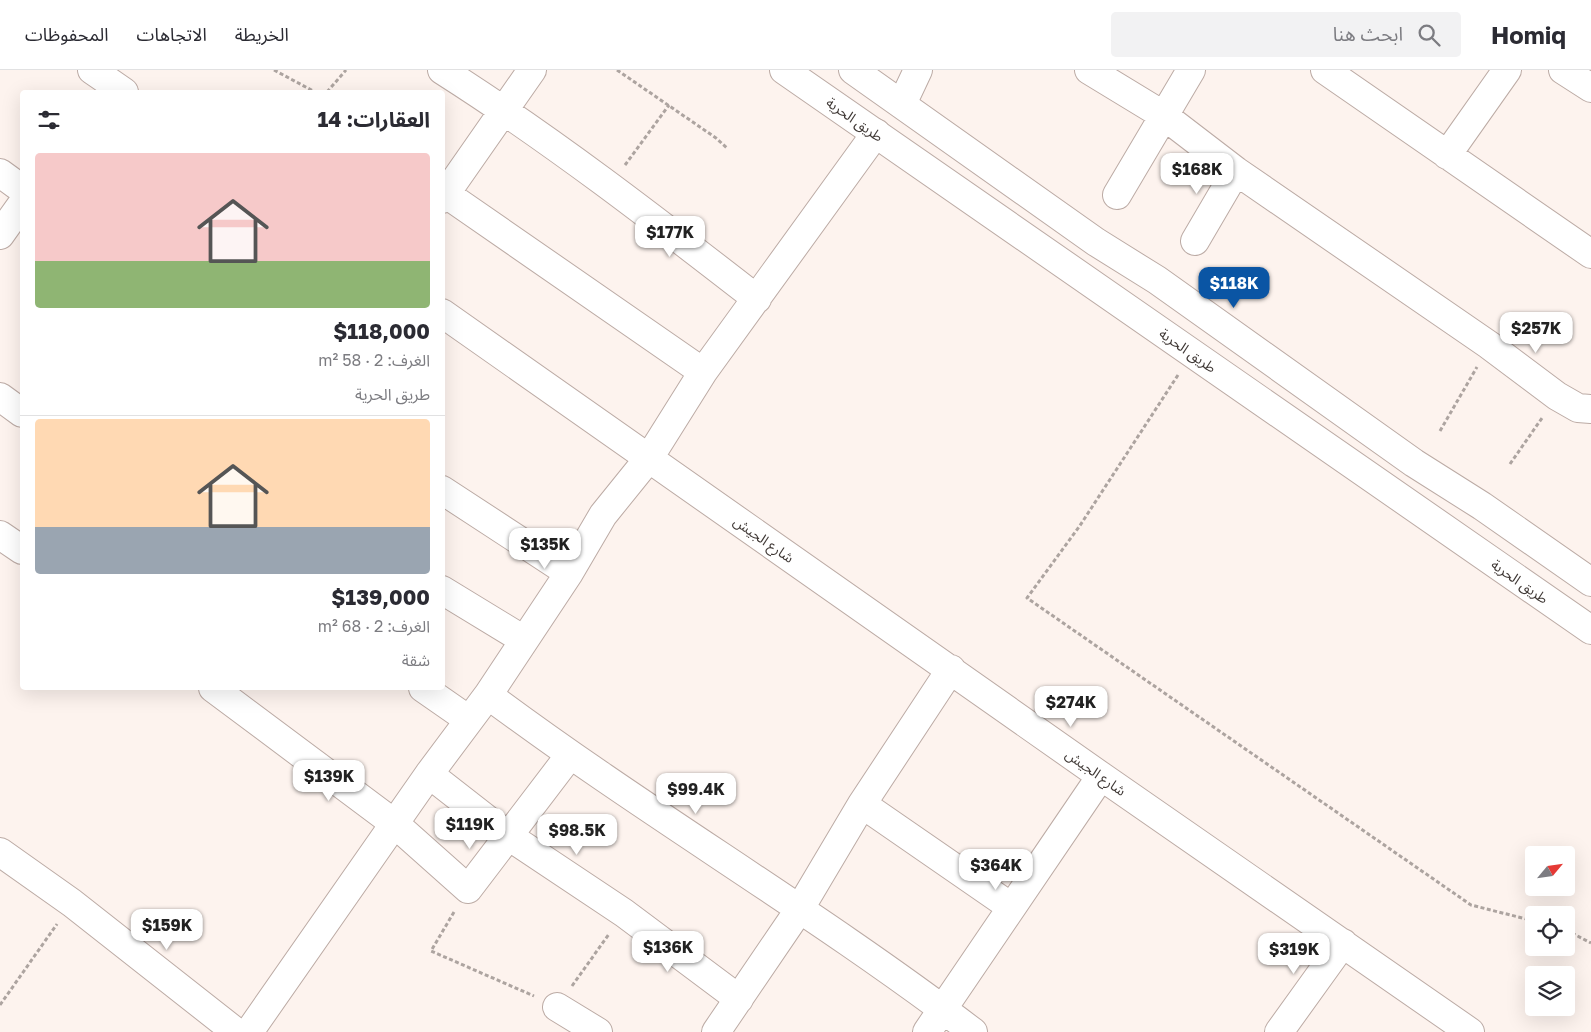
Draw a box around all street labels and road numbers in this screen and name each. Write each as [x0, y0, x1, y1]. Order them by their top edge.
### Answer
street label: طريق الحرية [822, 93, 887, 146]
street label: طريق الحرية [1155, 324, 1220, 377]
street label: شارع الجيش [729, 512, 797, 568]
street label: طريق الحرية [1487, 555, 1552, 608]
street label: شارع الجيش [1061, 745, 1129, 801]

